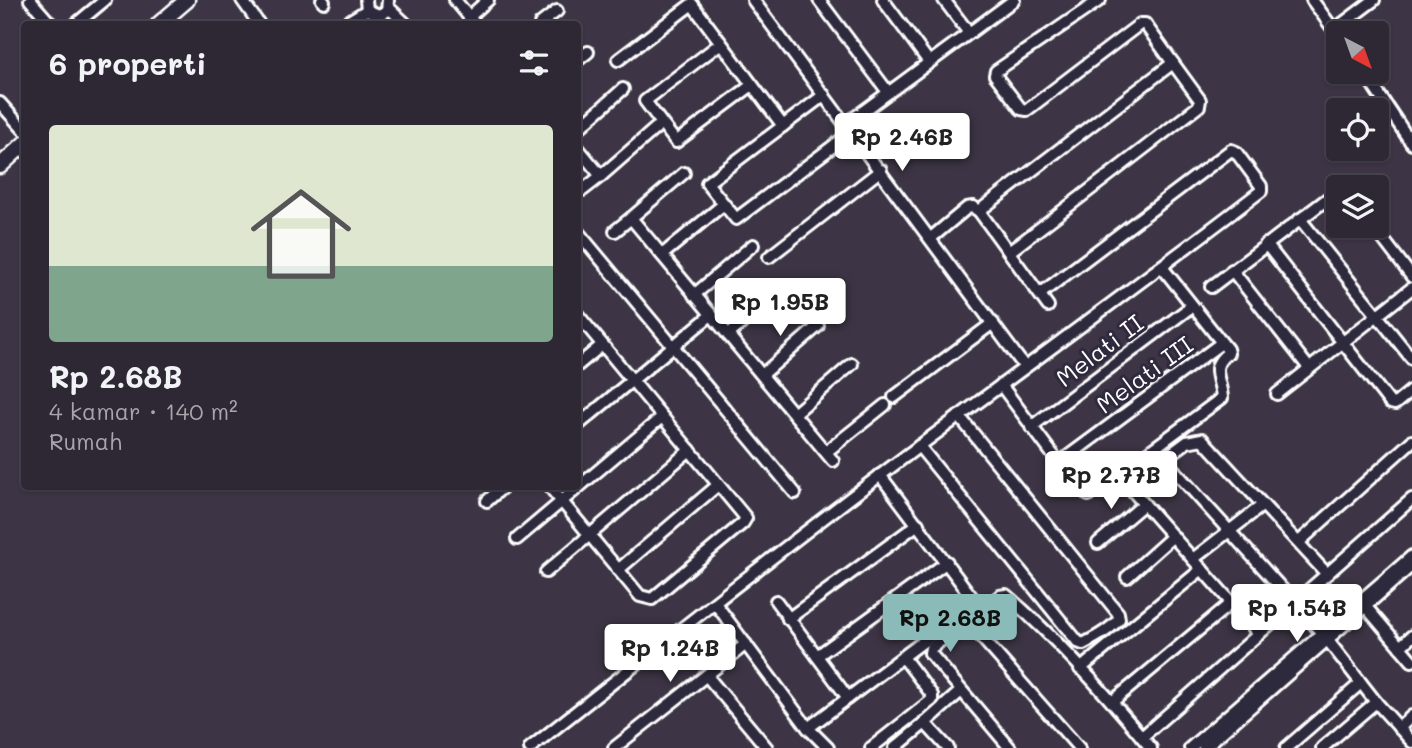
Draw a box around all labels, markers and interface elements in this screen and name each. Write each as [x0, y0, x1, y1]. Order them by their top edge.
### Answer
north arrow [1326, 21, 1390, 84]
map controls [1326, 21, 1389, 238]
text: 6 properti [49, 43, 207, 83]
icon: filters [515, 44, 553, 82]
button: locate [1326, 98, 1389, 161]
pin: Rp 2.46B [830, 114, 974, 173]
text: Rp 2.46B [851, 121, 953, 151]
icon: home [238, 171, 364, 297]
button: layers [1326, 175, 1389, 238]
pin: Rp 1.95B [708, 278, 852, 338]
text: Rp 1.95B [731, 286, 829, 316]
street label: Melati II [1049, 307, 1149, 393]
street label: Melati III [1090, 329, 1198, 419]
text: Rp 2.68B [49, 356, 182, 396]
text: 4 kamar · 140 m² [49, 396, 238, 426]
text: Rumah [49, 426, 122, 456]
pin: Rp 2.77B [1039, 452, 1183, 511]
text: Rp 2.77B [1061, 459, 1161, 489]
pin: Rp 1.54B [1225, 584, 1369, 644]
text: Rp 1.54B [1247, 592, 1347, 622]
pin: Rp 2.68B [878, 594, 1022, 654]
text: Rp 2.68B [899, 602, 1001, 632]
pin: Rp 1.24B [598, 624, 742, 684]
text: Rp 1.24B [621, 632, 719, 662]

